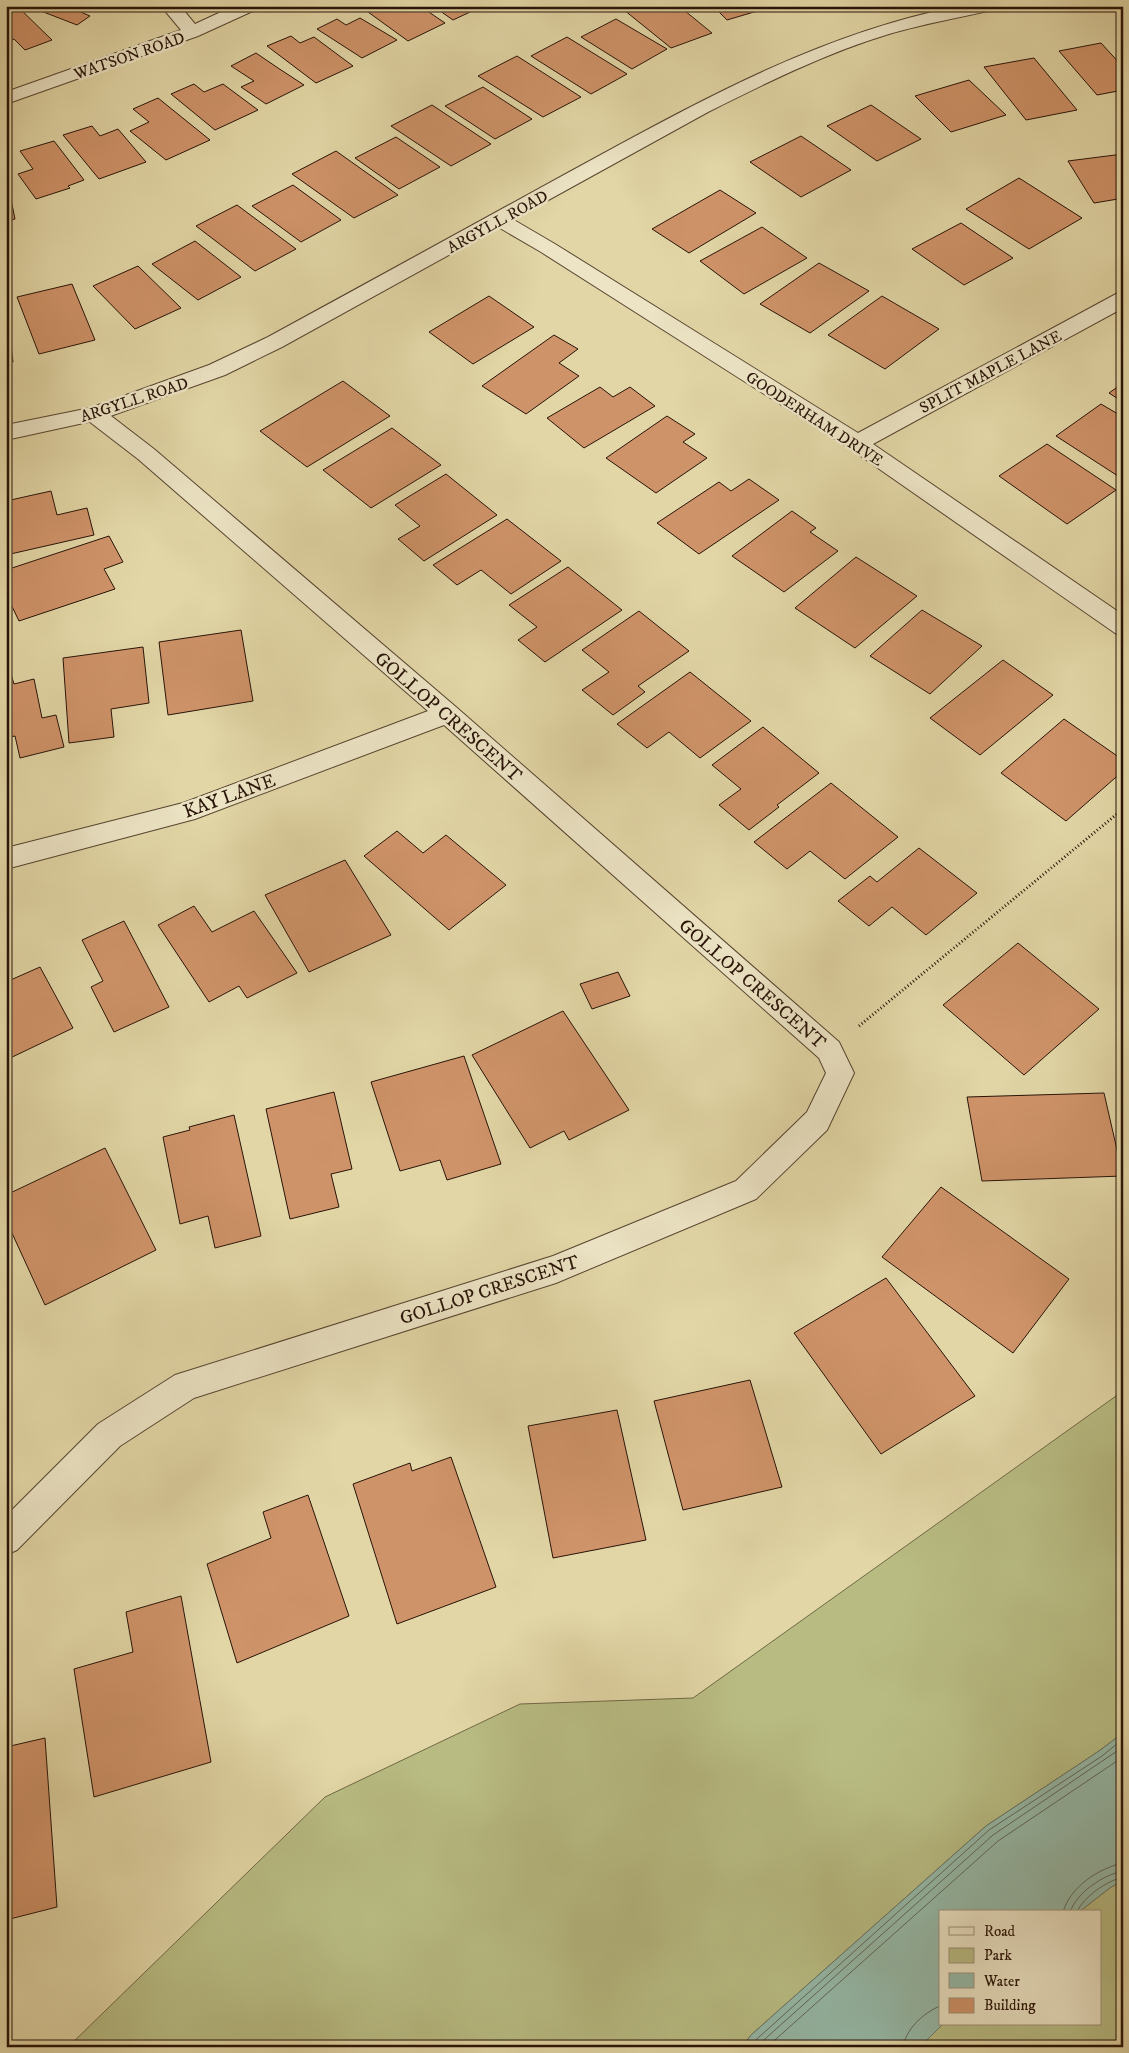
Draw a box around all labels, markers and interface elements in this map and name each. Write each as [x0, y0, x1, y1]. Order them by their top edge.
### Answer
street label: WATSON ROAD [70, 28, 187, 85]
street label: ARGYLL ROAD [443, 186, 552, 258]
street label: SPLIT MAPLE LANE [916, 326, 1065, 418]
street label: GOODERHAM DRIVE [742, 367, 887, 471]
street label: ARGYLL ROAD [78, 373, 191, 427]
street label: GOLLOP CRESCENT [370, 647, 527, 788]
street label: KAY LANE [180, 769, 279, 824]
street label: GOLLOP CRESCENT [674, 914, 831, 1055]
street label: GOLLOP CRESCENT [397, 1250, 583, 1330]
legend [939, 1910, 1102, 2026]
text: Road [984, 1922, 1016, 1941]
text: Park [984, 1946, 1013, 1965]
text: Water [983, 1972, 1020, 1991]
text: Building [984, 1996, 1036, 2015]

